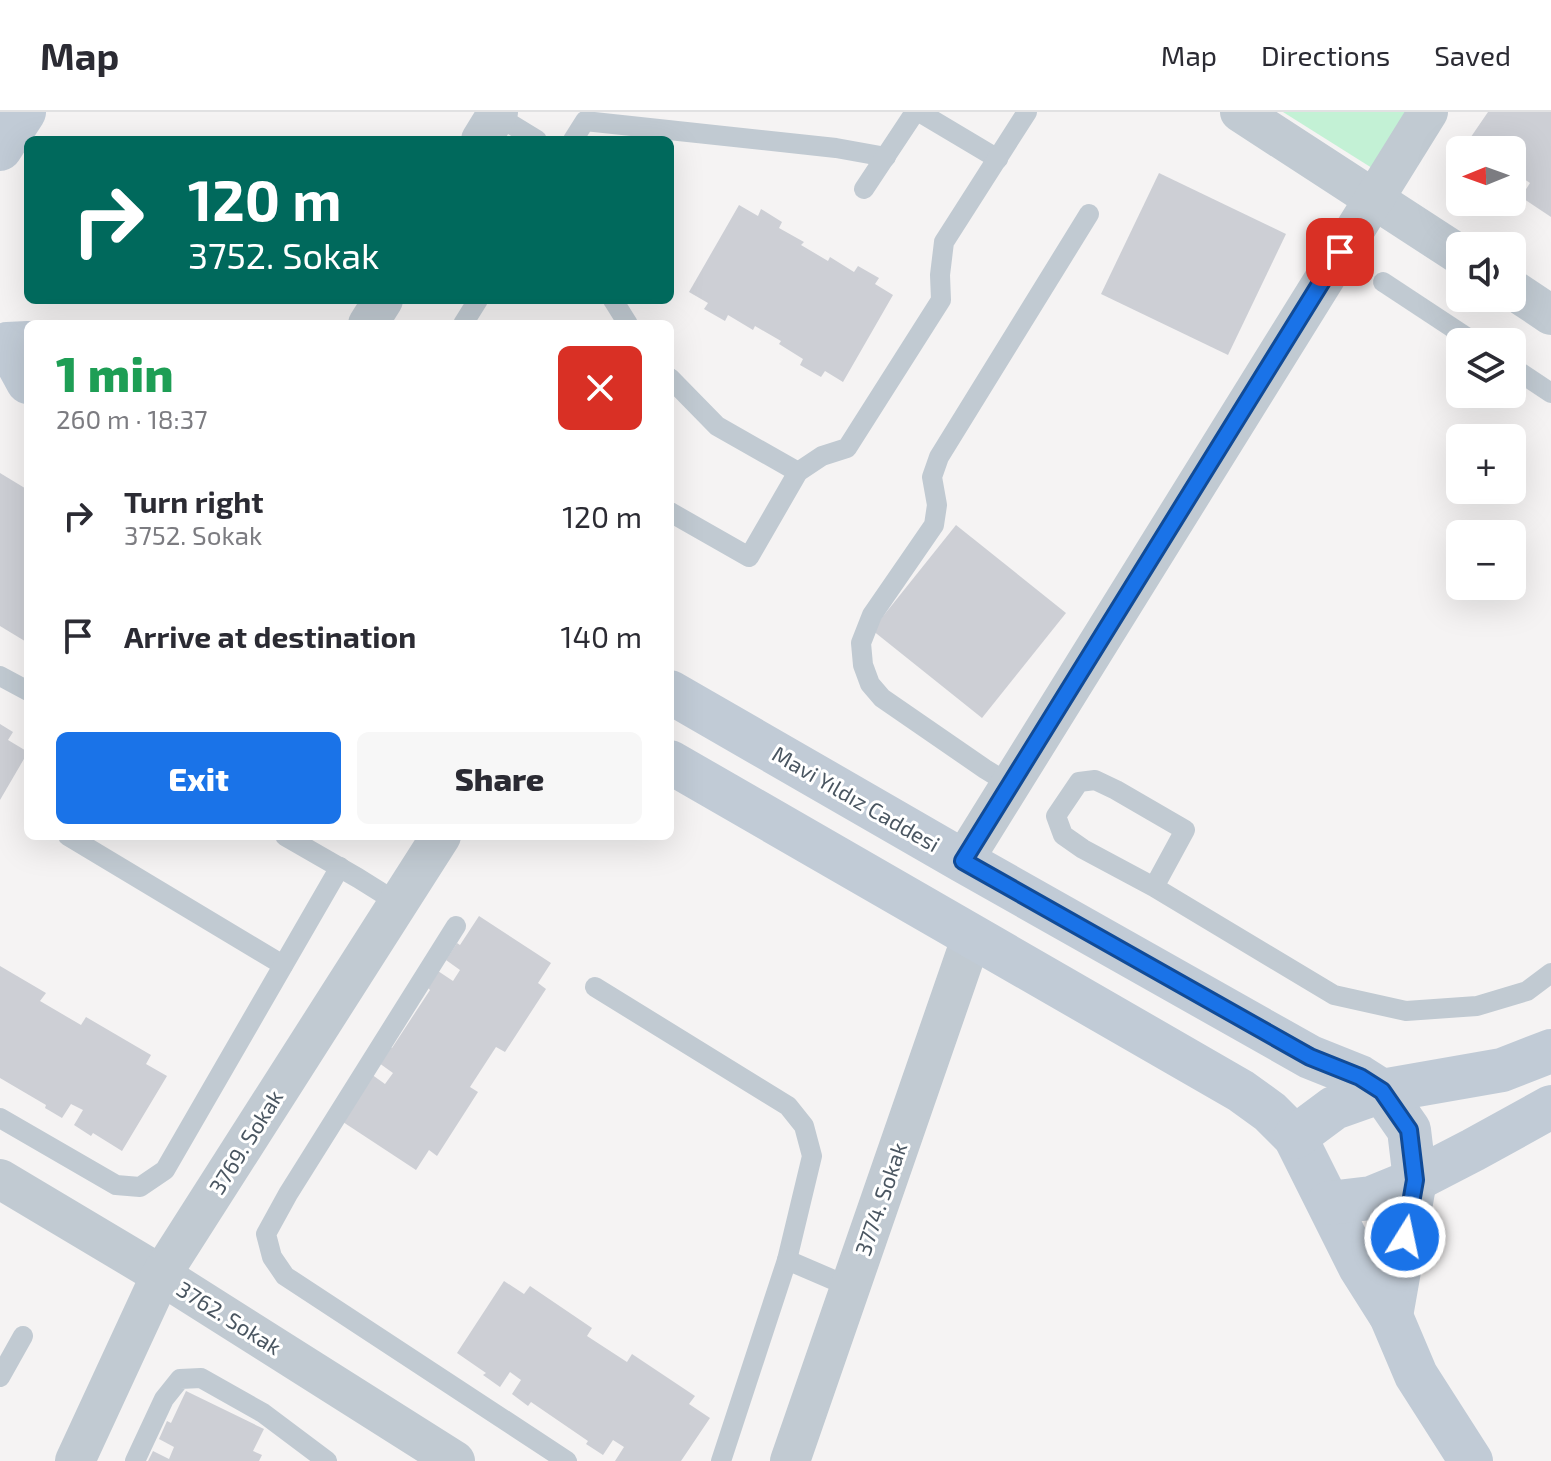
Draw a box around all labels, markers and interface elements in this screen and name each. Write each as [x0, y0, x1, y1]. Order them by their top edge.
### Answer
text: Map [40, 32, 119, 78]
text: Map [1161, 38, 1217, 72]
text: Directions [1261, 38, 1390, 72]
text: Saved [1434, 38, 1511, 72]
north arrow [1446, 136, 1526, 216]
map controls [1446, 136, 1526, 600]
text: 120 m [188, 165, 342, 232]
icon: right [56, 168, 160, 272]
pin [1306, 218, 1374, 286]
icon: arrive [1318, 230, 1362, 274]
button: sound [1446, 232, 1526, 312]
text: 3752. Sokak [188, 233, 379, 276]
button: layers [1446, 328, 1526, 408]
text: 1 min [56, 344, 174, 402]
button: close [558, 346, 642, 430]
text: 260 m · 18:37 [56, 403, 208, 434]
button: + [1446, 424, 1526, 504]
text: Turn right [124, 483, 264, 519]
icon: right [56, 494, 100, 538]
text: 120 m [562, 498, 642, 534]
text: 3752. Sokak [124, 519, 262, 550]
button: − [1446, 520, 1526, 600]
icon: arrive [56, 614, 100, 658]
text: Arrive at destination [124, 618, 416, 654]
text: 140 m [561, 618, 642, 654]
button: Exit [56, 732, 341, 824]
button: Share [357, 732, 642, 824]
street label: Mavi Yıldız Caddesi [768, 740, 945, 857]
street label: 3769. Sokak [203, 1085, 287, 1198]
street label: 3774. Sokak [849, 1139, 911, 1258]
position arrow [1363, 1195, 1447, 1279]
street label: 3762. Sokak [173, 1275, 286, 1359]

